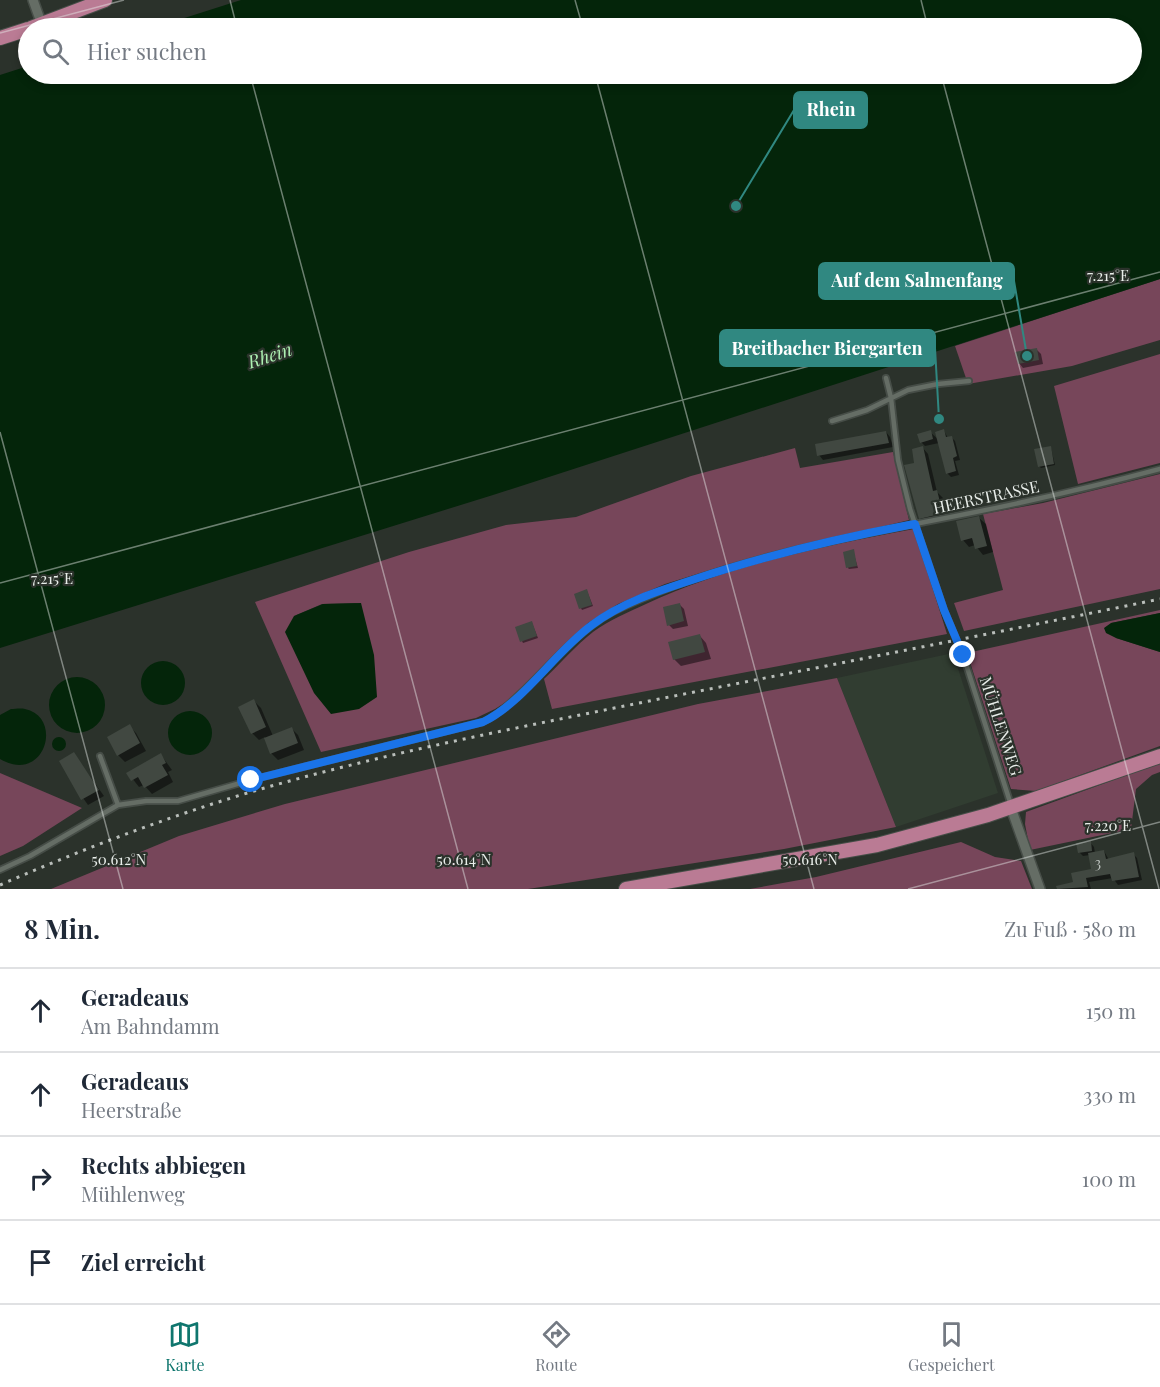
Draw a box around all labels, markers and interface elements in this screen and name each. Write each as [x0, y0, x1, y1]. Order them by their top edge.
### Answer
search box [18, 18, 1142, 84]
icon: search [39, 35, 72, 68]
text: Hier suchen [87, 36, 207, 66]
callout: Rhein [794, 92, 867, 128]
text: Rhein [806, 97, 856, 121]
callout: Auf dem Salmenfang [819, 263, 1014, 299]
text: 7.215°E [1087, 265, 1129, 285]
text: Auf dem Salmenfang [830, 268, 1003, 292]
callout: Breitbacher Biergarten [720, 330, 935, 366]
text: Breitbacher Biergarten [731, 336, 923, 360]
water label: Rhein [244, 337, 295, 374]
street label: HEERSTRASSE [931, 475, 1041, 518]
text: 7.215°E [31, 568, 73, 588]
route end [949, 641, 975, 667]
street label: MÜHLENWEG [976, 674, 1027, 778]
route start [237, 766, 263, 792]
text: 7.220°E [1085, 815, 1131, 835]
text: 50.612°N [92, 849, 147, 869]
text: 50.614°N [437, 849, 492, 869]
text: 50.616°N [782, 849, 838, 869]
house number: 3 [1095, 853, 1101, 872]
text: 8 Min. [24, 911, 100, 946]
text: Zu Fuß · 580 m [1004, 915, 1136, 942]
text: Geradeaus [81, 982, 189, 1012]
icon: ahead [24, 994, 57, 1027]
text: 150 m [1086, 997, 1136, 1024]
text: Am Bahndamm [81, 1012, 220, 1039]
text: Geradeaus [81, 1066, 189, 1096]
icon: ahead [24, 1078, 57, 1111]
text: 330 m [1083, 1081, 1136, 1108]
text: Heerstraße [81, 1096, 182, 1123]
text: Rechts abbiegen [81, 1150, 246, 1180]
icon: right [24, 1162, 57, 1195]
text: 100 m [1082, 1165, 1136, 1192]
text: Mühlenweg [81, 1180, 185, 1207]
icon: arrive [24, 1246, 57, 1279]
text: Ziel erreicht [81, 1247, 205, 1277]
tab: Karte [165, 1318, 205, 1375]
tab: Route [535, 1318, 577, 1375]
tab: Gespeichert [908, 1318, 995, 1375]

